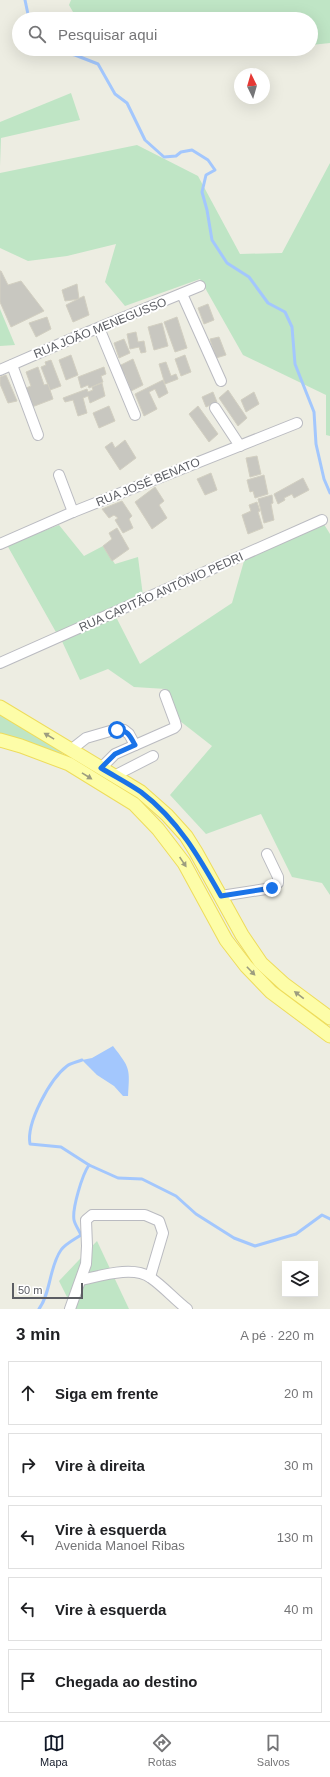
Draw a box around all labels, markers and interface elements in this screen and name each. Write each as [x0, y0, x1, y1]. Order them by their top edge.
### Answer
search box [12, 12, 318, 56]
icon: search [26, 23, 48, 45]
text: Pesquisar aqui [58, 26, 157, 43]
north arrow [234, 68, 270, 104]
street label: RUA JOÃO MENEGUSSO [32, 295, 168, 361]
street label: RUA JOSÉ BENATO [94, 454, 202, 509]
street label: RUA CAPITÃO ANTÔNIO PEDRI [76, 548, 245, 635]
route start [108, 721, 126, 739]
one-way arrow [43, 732, 55, 739]
one-way arrow [82, 772, 93, 780]
one-way arrow [179, 856, 187, 867]
route end [263, 879, 281, 897]
one-way arrow [246, 966, 256, 976]
one-way arrow [293, 991, 304, 999]
map controls [282, 1261, 318, 1297]
button: layers [282, 1261, 318, 1297]
scale bar [12, 1281, 83, 1300]
text: 50 m [18, 1284, 42, 1296]
text: 3 min [16, 1325, 60, 1344]
text: A pé · 220 m [240, 1328, 314, 1343]
icon: ahead [17, 1382, 39, 1404]
text: Siga em frente [55, 1385, 158, 1402]
text: 20 m [284, 1386, 313, 1401]
icon: right [17, 1454, 39, 1476]
text: Vire à direita [55, 1457, 145, 1474]
text: 30 m [284, 1458, 313, 1473]
text: Vire à esquerda [55, 1521, 166, 1538]
icon: left [17, 1526, 39, 1548]
text: 130 m [277, 1530, 313, 1545]
text: Avenida Manoel Ribas [55, 1538, 185, 1553]
icon: left [17, 1598, 39, 1620]
text: Vire à esquerda [55, 1601, 166, 1618]
text: 40 m [284, 1602, 313, 1617]
icon: arrive [17, 1670, 39, 1692]
text: Chegada ao destino [55, 1673, 198, 1690]
tab: Mapa [40, 1732, 68, 1768]
tab: Rotas [148, 1732, 177, 1768]
tab: Salvos [257, 1732, 290, 1768]

